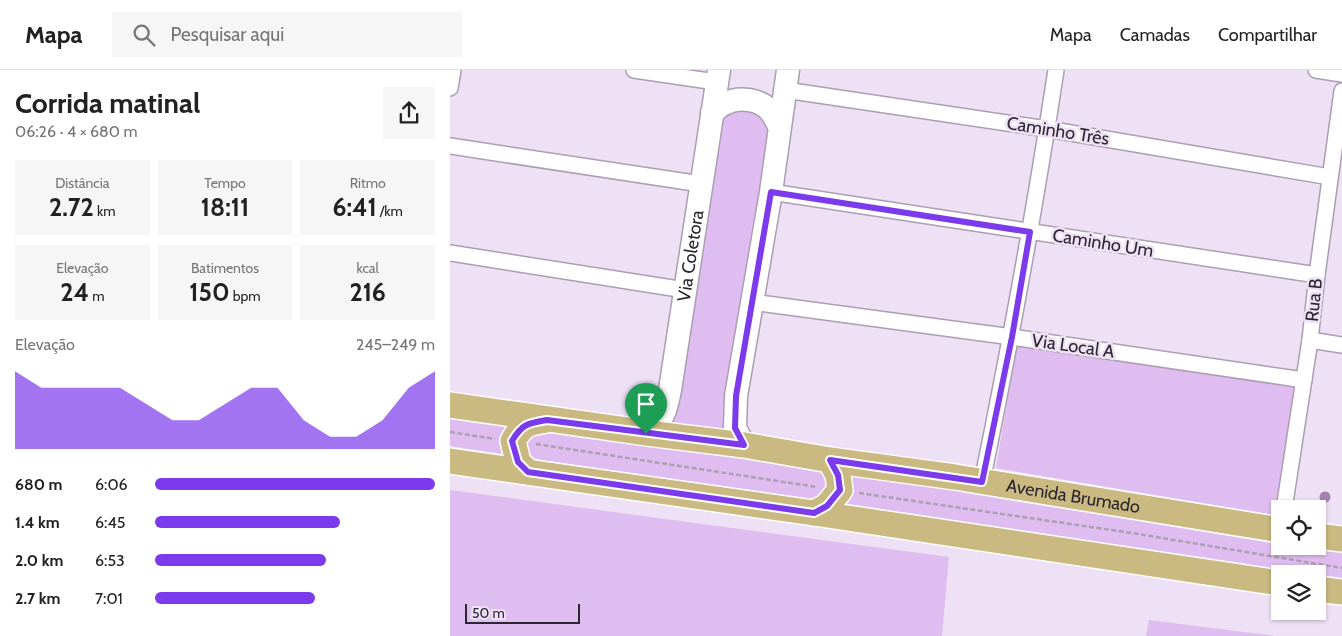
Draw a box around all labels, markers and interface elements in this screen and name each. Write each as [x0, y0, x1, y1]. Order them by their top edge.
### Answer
search box [112, 12, 462, 57]
text: Mapa [25, 20, 82, 49]
icon: search [130, 21, 158, 49]
text: Pesquisar aqui [170, 23, 284, 46]
text: Mapa [1050, 24, 1092, 46]
text: Camadas [1120, 24, 1190, 46]
text: Compartilhar [1218, 24, 1317, 46]
text: Corrida matinal [15, 86, 200, 120]
button: share [383, 87, 435, 139]
street label: Caminho Três [1005, 112, 1111, 150]
text: 06:26 · 4 × 680 m [15, 122, 138, 141]
text: Distância [55, 174, 109, 192]
text: Tempo [204, 174, 246, 192]
text: Ritmo [350, 174, 386, 192]
text: 2.72 [49, 192, 94, 222]
text: 18:11 [201, 192, 249, 222]
text: 6:41 [332, 192, 377, 222]
text: km [94, 202, 116, 220]
text: /km [377, 202, 403, 220]
street label: Via Coletora [673, 208, 708, 303]
street label: Caminho Um [1051, 224, 1155, 262]
text: Elevação [56, 259, 109, 277]
text: Batimentos [191, 259, 259, 277]
text: kcal [356, 259, 379, 277]
text: 24 [60, 277, 89, 307]
text: 150 [189, 277, 230, 307]
text: 216 [349, 277, 386, 307]
street label: Rua B [1301, 277, 1327, 323]
text: m [89, 287, 104, 305]
text: bpm [230, 287, 261, 305]
street label: Via Local A [1030, 329, 1116, 363]
text: Elevação [15, 335, 75, 354]
text: 245–249 m [356, 335, 435, 354]
pin [625, 383, 667, 434]
icon: arrive [632, 390, 660, 418]
text: 680 m [15, 475, 62, 494]
text: 6:06 [95, 475, 128, 494]
street label: Avenida Brumado [1005, 475, 1142, 518]
map controls [1271, 500, 1326, 620]
button: locate [1271, 500, 1326, 555]
text: 1.4 km [15, 513, 60, 532]
text: 6:45 [95, 513, 125, 532]
text: 2.0 km [15, 551, 63, 570]
text: 6:53 [95, 551, 125, 570]
button: layers [1271, 565, 1326, 620]
text: 2.7 km [15, 589, 60, 608]
text: 7:01 [95, 589, 123, 608]
scale bar [465, 601, 580, 624]
text: 50 m [472, 604, 505, 622]

